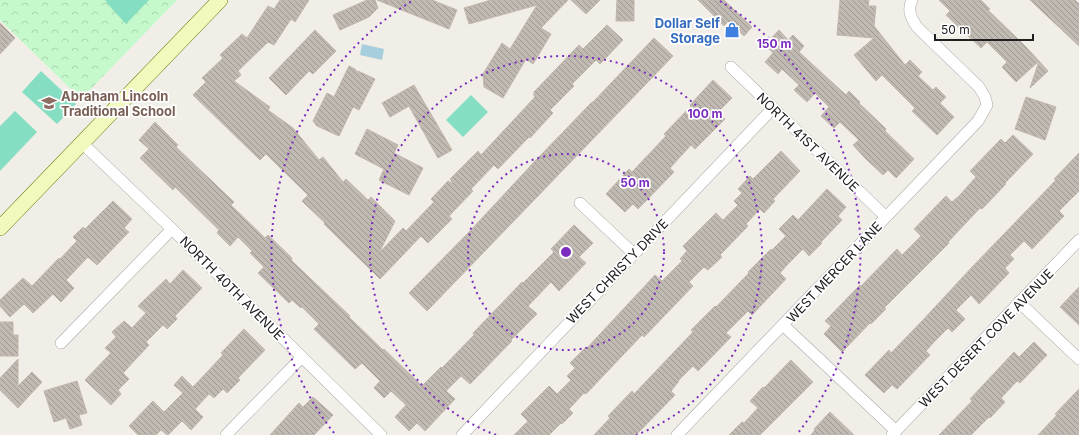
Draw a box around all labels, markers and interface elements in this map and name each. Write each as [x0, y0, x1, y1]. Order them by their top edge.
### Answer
place label: Dollar Self Storage [655, 15, 721, 46]
scale bar [935, 16, 1033, 42]
shop icon: Dollar Self Storage [723, 21, 741, 39]
text: 50 m [941, 22, 970, 37]
text: 150 m [757, 36, 791, 51]
place label: Abraham Lincoln Traditional School [61, 88, 176, 119]
street label: NORTH 41ST AVENUE [754, 89, 862, 195]
school or university icon: Abraham Lincoln Traditional School [40, 94, 58, 112]
text: 100 m [687, 106, 723, 121]
text: 50 m [620, 175, 650, 190]
street label: WEST CHRISTY DRIVE [563, 215, 671, 327]
street label: WEST MERCER LANE [783, 218, 885, 326]
street label: NORTH 40TH AVENUE [177, 233, 287, 343]
centre of rings [559, 245, 573, 259]
street label: WEST DESERT COVE AVENUE [916, 265, 1056, 411]

